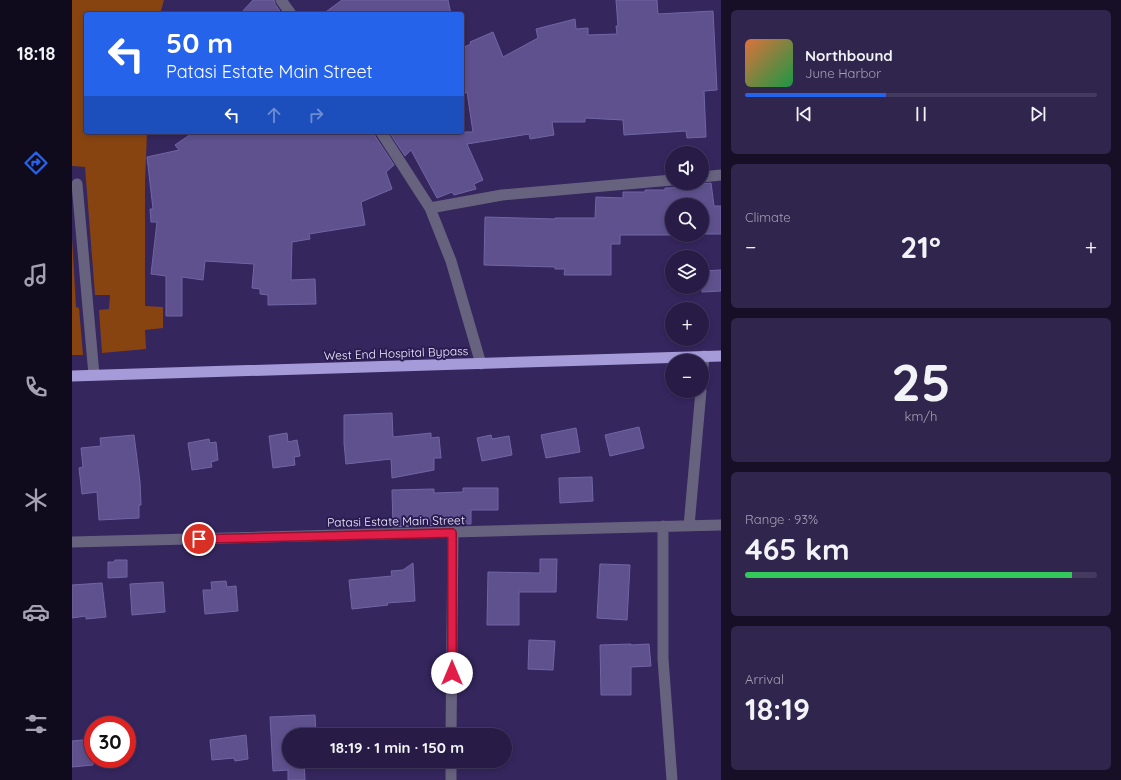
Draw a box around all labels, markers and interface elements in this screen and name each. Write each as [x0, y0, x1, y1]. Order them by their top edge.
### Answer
text: 50 m [166, 25, 233, 60]
icon: left [100, 28, 152, 80]
text: 18:18 [17, 42, 55, 65]
text: Northbound [805, 46, 893, 65]
text: Patasi Estate Main Street [166, 60, 373, 83]
text: June Harbor [805, 65, 881, 81]
icon: previous [793, 103, 815, 125]
icon: pause [910, 103, 932, 125]
icon: next [1027, 103, 1049, 125]
icon: left [221, 104, 243, 126]
icon: ahead [263, 104, 285, 126]
icon: right [305, 104, 327, 126]
map controls [665, 146, 709, 398]
button: sound [665, 146, 709, 190]
icon: directions [22, 149, 50, 177]
button: search [665, 198, 709, 242]
text: Climate [745, 209, 791, 225]
text: 21° [900, 228, 941, 266]
text: − [745, 233, 756, 261]
text: + [1085, 233, 1097, 261]
button: layers [665, 250, 709, 294]
icon: music [22, 261, 50, 289]
button: + [665, 302, 709, 346]
street label: West End Hospital Bypass [323, 343, 469, 363]
text: 25 [891, 349, 951, 414]
button: − [665, 354, 709, 398]
icon: phone [22, 373, 50, 401]
text: km/h [905, 408, 937, 424]
icon: climate [22, 486, 50, 514]
text: Range · 93% [745, 511, 818, 527]
street label: Patasi Estate Main Street [327, 512, 465, 530]
pin [182, 522, 216, 556]
icon: arrive [188, 528, 210, 550]
text: 465 km [745, 530, 850, 568]
icon: car [22, 598, 50, 626]
position arrow [431, 652, 473, 694]
text: Arrival [745, 671, 784, 687]
text: 18:19 [745, 690, 810, 728]
icon: filters [22, 710, 50, 738]
speed limit sign: 30 [84, 716, 136, 768]
text: 18:19 · 1 min · 150 m [330, 738, 464, 757]

